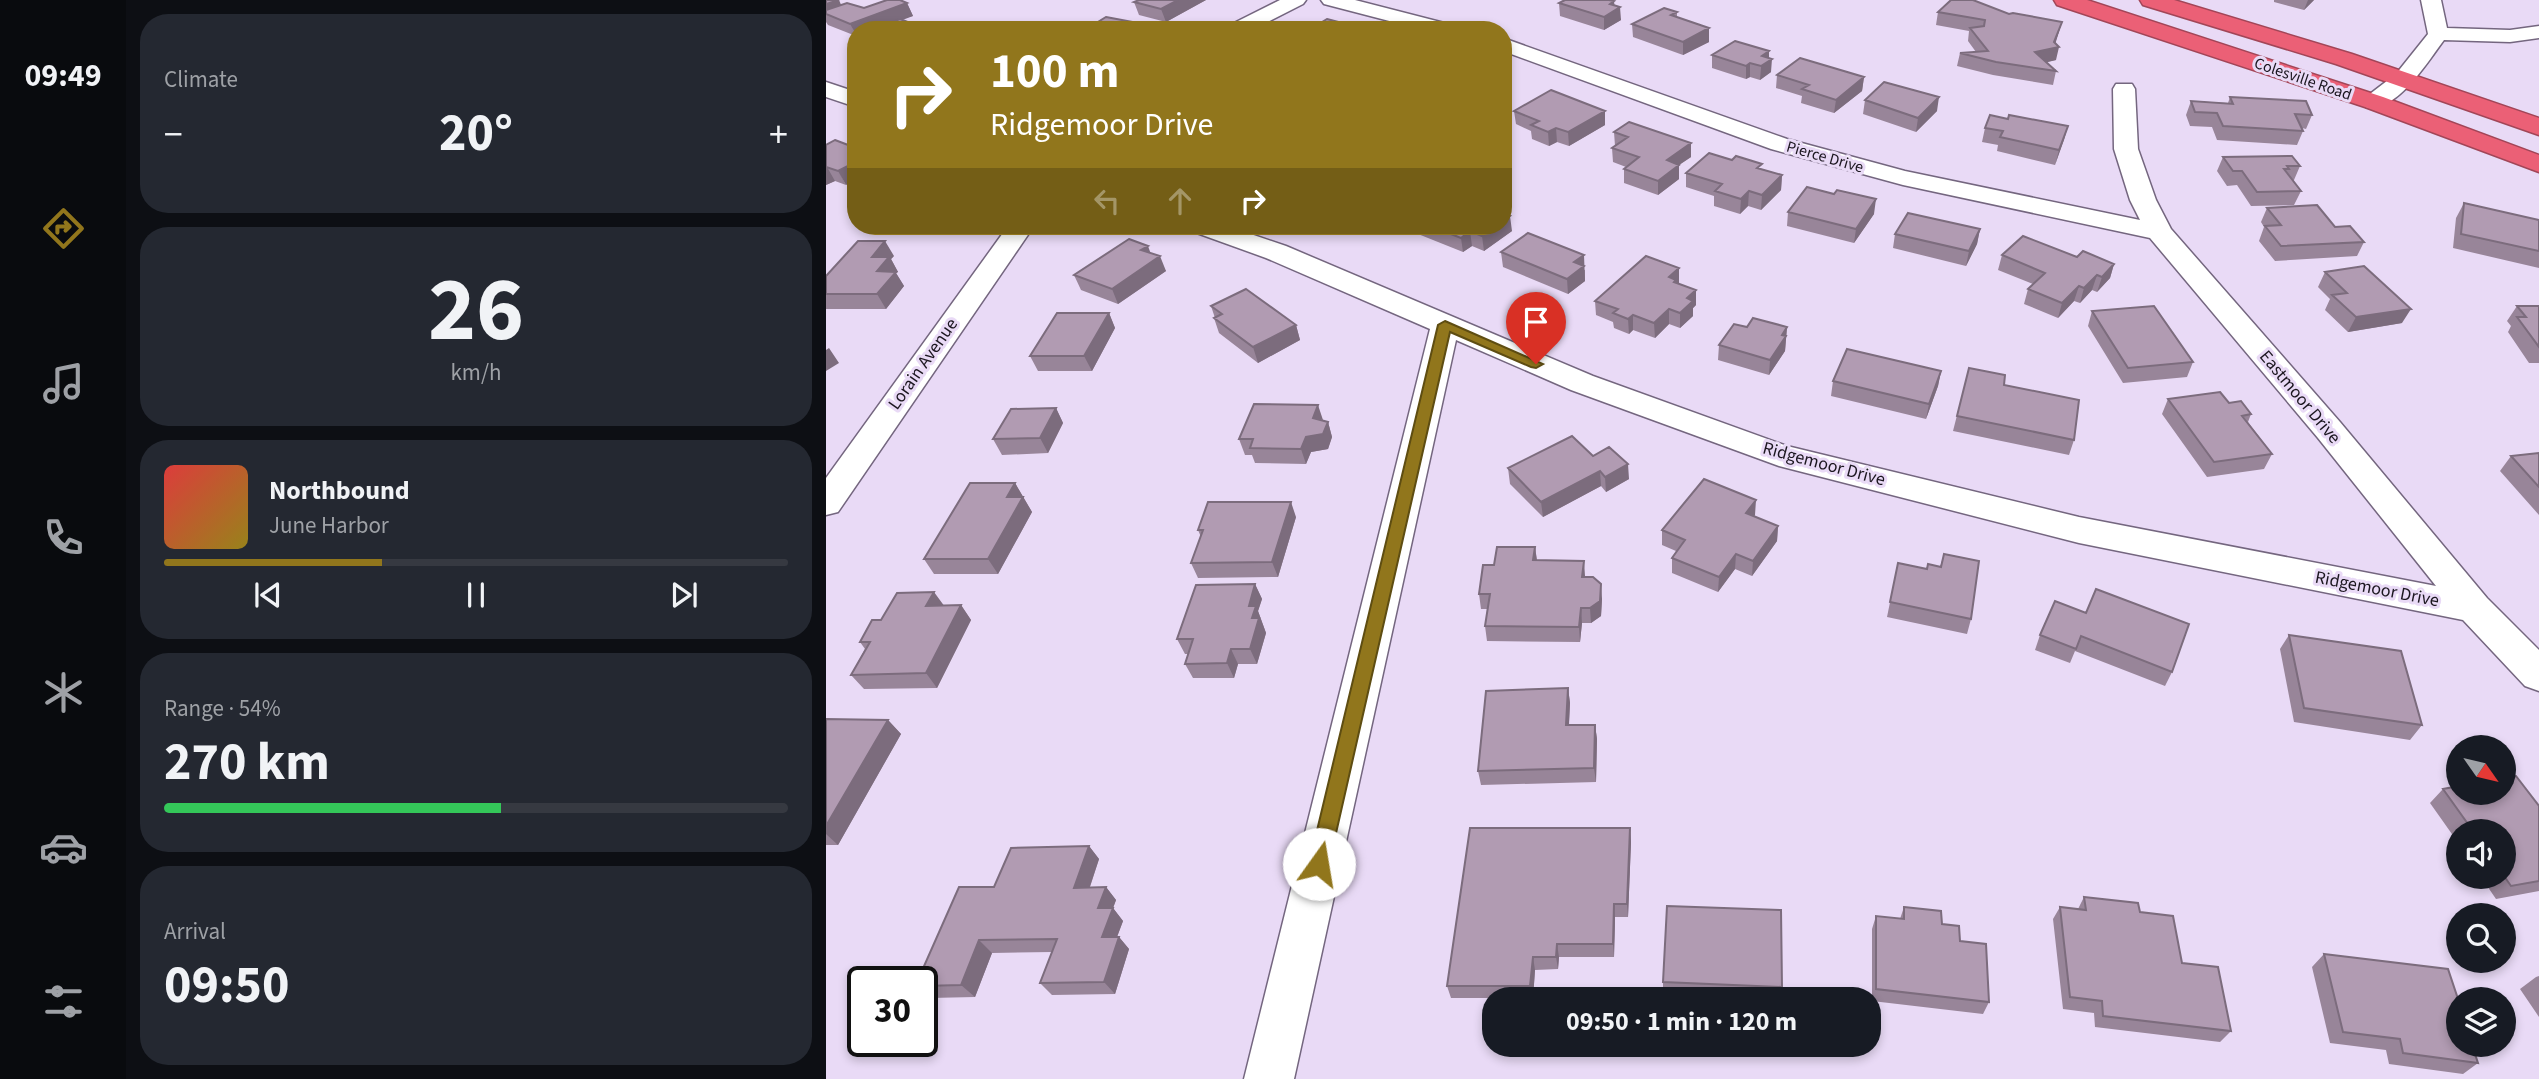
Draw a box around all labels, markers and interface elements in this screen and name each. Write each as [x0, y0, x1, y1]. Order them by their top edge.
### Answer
text: 100 m [990, 37, 1119, 107]
icon: right [875, 49, 966, 140]
street label: Colesville Road [2251, 52, 2355, 106]
text: 09:49 [24, 53, 102, 99]
text: Climate [164, 63, 238, 96]
text: 20° [439, 97, 513, 171]
text: Ridgemoor Drive [990, 102, 1213, 148]
text: − [164, 108, 183, 162]
text: + [769, 108, 788, 162]
street label: Pierce Drive [1784, 136, 1866, 178]
icon: left [1088, 182, 1126, 220]
icon: ahead [1161, 182, 1199, 220]
icon: right [1234, 182, 1272, 220]
icon: directions [39, 204, 88, 253]
text: 26 [428, 246, 524, 375]
pin [1506, 292, 1566, 364]
icon: arrive [1517, 303, 1555, 341]
street label: Lorain Avenue [882, 313, 964, 415]
street label: Eastmoor Drive [2253, 345, 2347, 449]
text: km/h [450, 356, 502, 389]
icon: music [39, 359, 88, 408]
street label: Ridgemoor Drive [1760, 436, 1888, 492]
text: Northbound [269, 472, 410, 509]
text: June Harbor [269, 509, 389, 542]
icon: phone [39, 513, 88, 562]
street label: Ridgemoor Drive [2313, 565, 2441, 613]
icon: previous [249, 576, 287, 614]
icon: pause [457, 576, 495, 614]
icon: next [665, 576, 703, 614]
icon: climate [39, 668, 88, 717]
text: Range · 54% [164, 692, 281, 725]
text: 270 km [164, 726, 330, 800]
north arrow [2446, 735, 2516, 805]
map controls [2446, 735, 2516, 1057]
button: sound [2446, 819, 2516, 889]
icon: car [39, 823, 88, 872]
position arrow [1282, 827, 1356, 901]
button: search [2446, 903, 2516, 973]
text: Arrival [164, 915, 226, 948]
text: 09:50 [164, 949, 289, 1023]
speed limit sign: 30 [847, 966, 938, 1057]
icon: filters [39, 977, 88, 1026]
button: layers [2446, 987, 2516, 1057]
text: 09:50 · 1 min · 120 m [1566, 1003, 1797, 1040]

